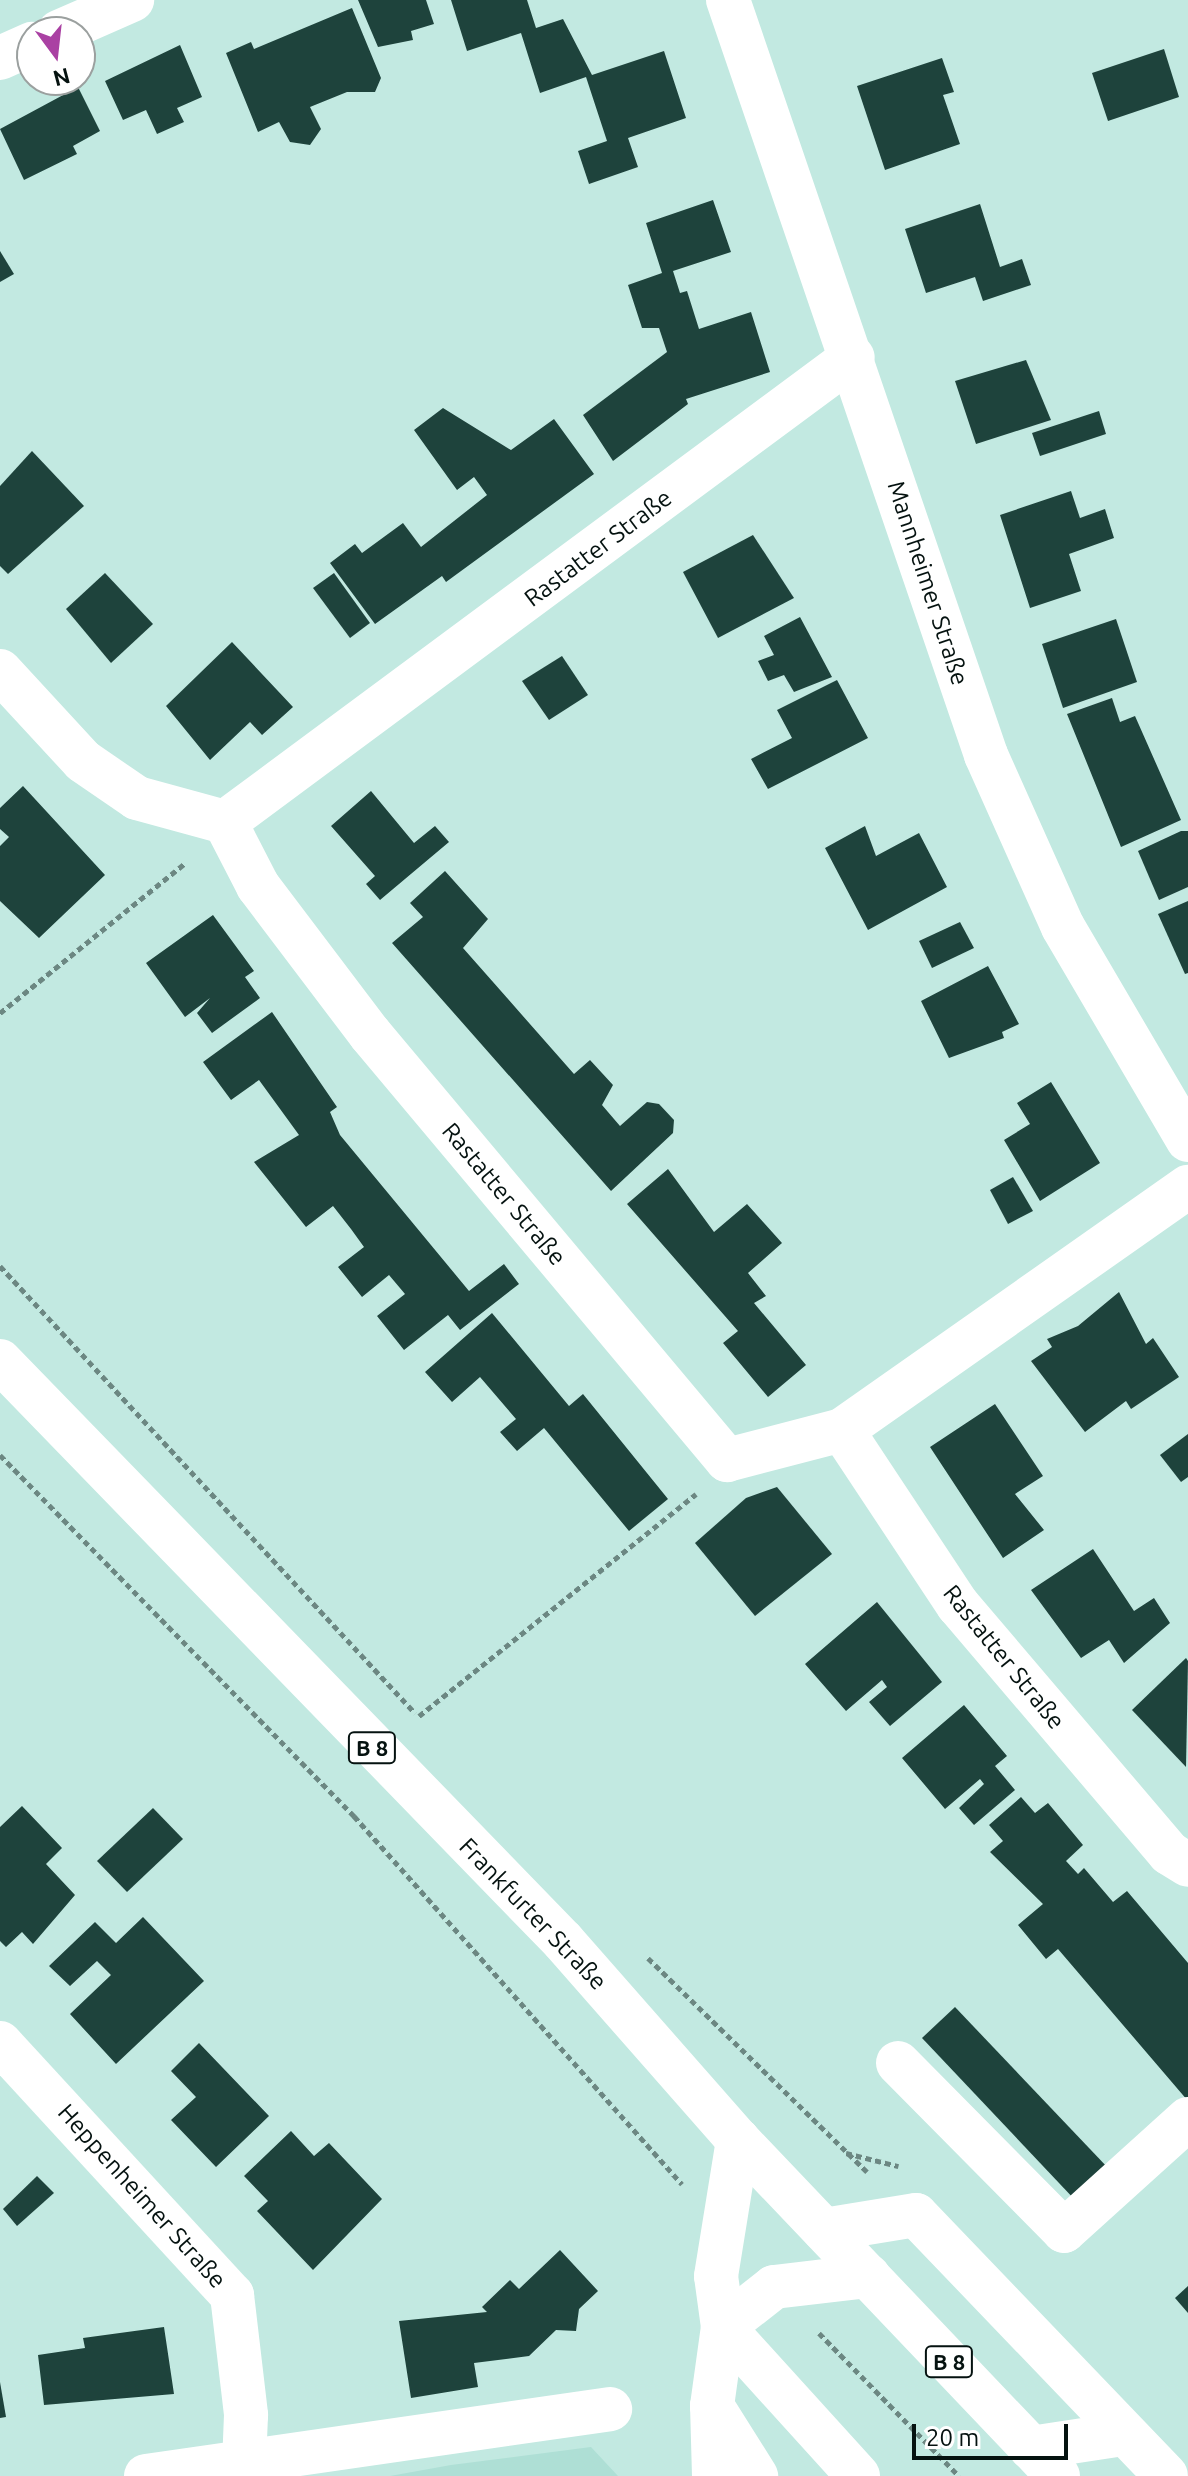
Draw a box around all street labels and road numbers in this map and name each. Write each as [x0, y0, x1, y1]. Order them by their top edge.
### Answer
street label: Mannheimer Straße [881, 477, 975, 689]
street label: Rastatter Straße [519, 483, 677, 613]
street label: Rastatter Straße [436, 1117, 572, 1271]
street label: Rastatter Straße [937, 1579, 1071, 1735]
road number: B 8 [346, 1730, 398, 1766]
street label: Frankfurter Straße [453, 1832, 613, 1996]
street label: Heppenheimer Straße [52, 2098, 232, 2294]
road number: B 8 [923, 2344, 975, 2380]

